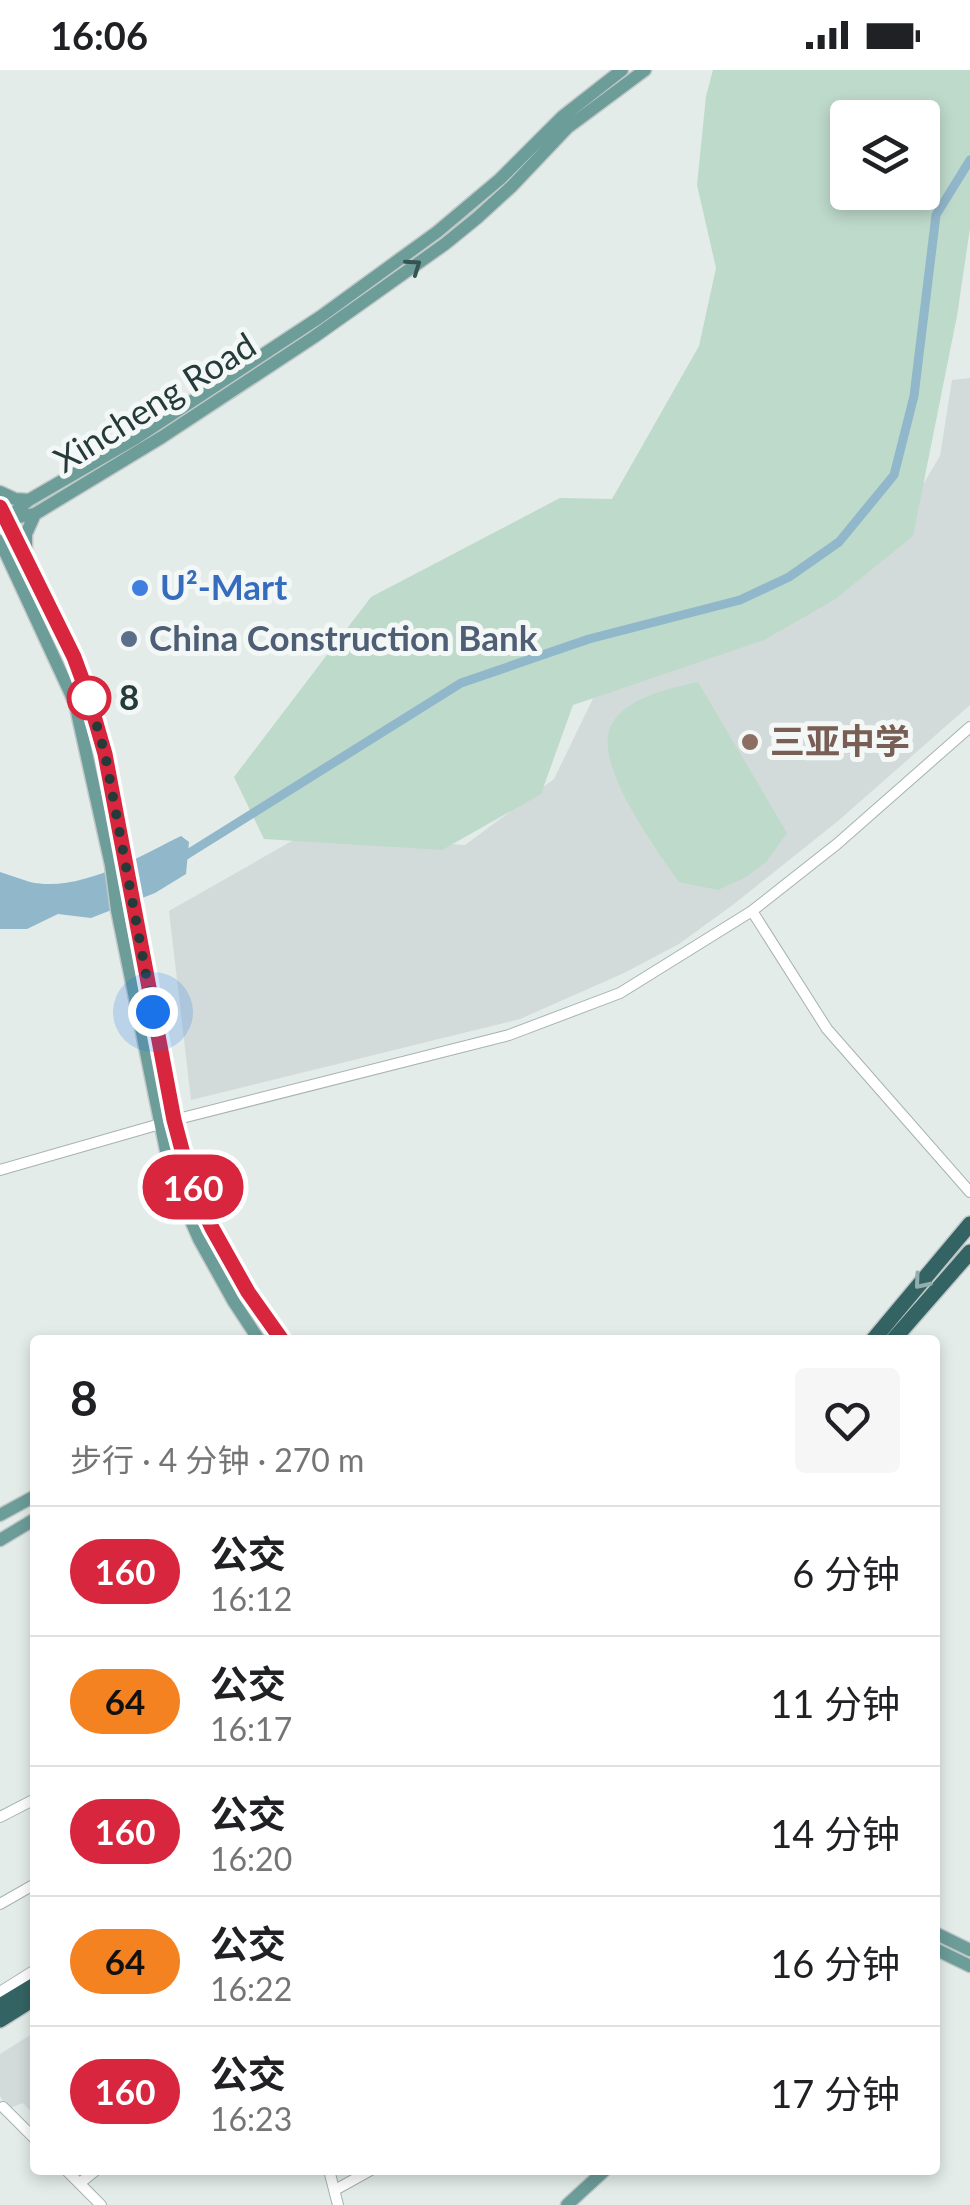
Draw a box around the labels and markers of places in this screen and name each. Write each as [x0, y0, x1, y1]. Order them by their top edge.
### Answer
place label: U²-Mart [160, 565, 287, 607]
marker: U²-Mart [129, 577, 151, 599]
place label: China Construction Bank [149, 616, 538, 658]
marker: China Construction Bank [118, 628, 140, 650]
place label: 8 [119, 675, 139, 717]
marker: 8 [68, 677, 110, 719]
place label: 三亚中学 [770, 719, 910, 761]
marker: 三亚中学 [739, 731, 761, 753]

